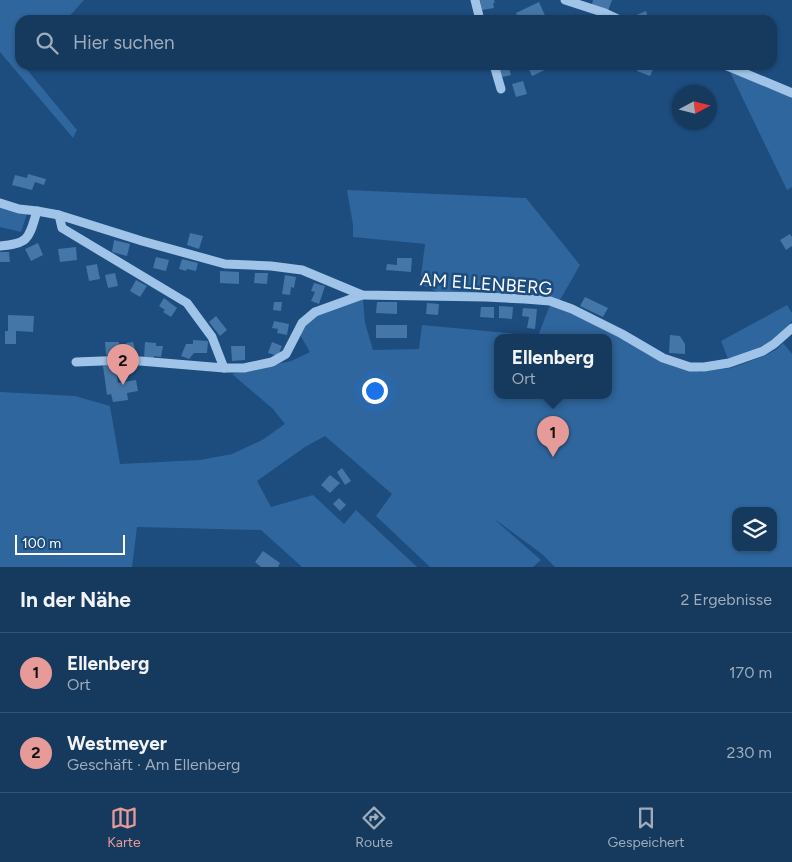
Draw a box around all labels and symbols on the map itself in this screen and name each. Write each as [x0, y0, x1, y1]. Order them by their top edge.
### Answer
north arrow [672, 85, 717, 130]
street label: AM ELLENBERG [419, 268, 553, 300]
pin: 2 [107, 344, 139, 385]
your location [362, 378, 388, 404]
pin: 1 [537, 416, 569, 457]
scale bar [15, 532, 125, 555]

